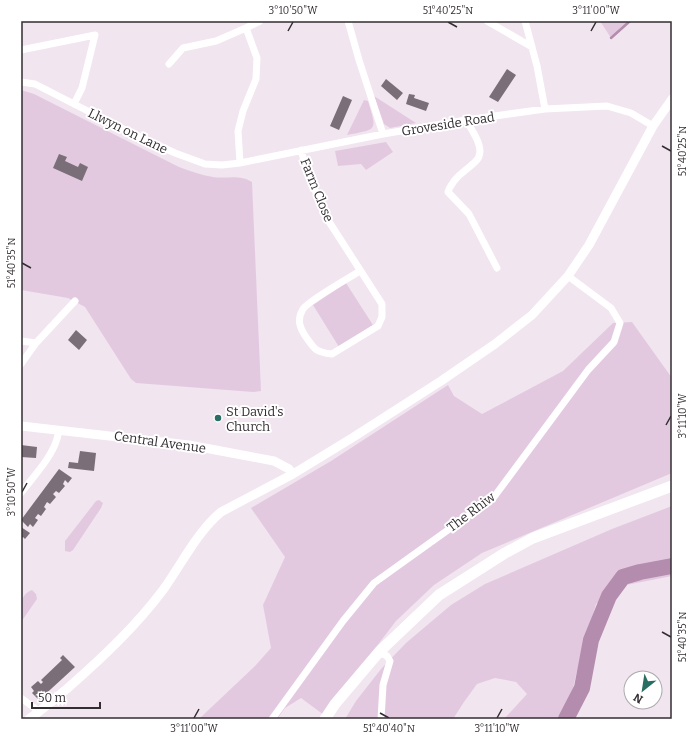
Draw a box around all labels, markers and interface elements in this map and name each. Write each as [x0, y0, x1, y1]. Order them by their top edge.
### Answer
text: 3°10'50"W [269, 5, 318, 17]
text: 51°40'25"N [423, 5, 473, 17]
text: 3°11'00"W [572, 5, 621, 17]
street label: Llwyn on Lane [86, 105, 170, 157]
street label: Groveside Road [400, 109, 496, 139]
text: 51°40'25"N [677, 126, 689, 176]
street label: Farm Close [297, 156, 337, 224]
text: 51°40'35"N [6, 238, 18, 288]
text: 3°11'10"W [677, 393, 689, 439]
place label: St David's Church [226, 404, 283, 434]
marker: St David's Church [213, 413, 223, 423]
street label: Central Avenue [113, 428, 207, 456]
text: 3°10'50"W [6, 467, 18, 516]
street label: The Rhiw [444, 489, 498, 535]
text: 51°40'35"N [677, 612, 689, 662]
north arrow [623, 670, 663, 710]
scale bar [32, 684, 100, 710]
text: N [631, 690, 645, 706]
text: 50 m [38, 691, 67, 705]
text: 3°11'00"W [170, 723, 219, 735]
text: 51°40'40"N [363, 723, 415, 735]
text: 3°11'10"W [474, 723, 520, 735]

